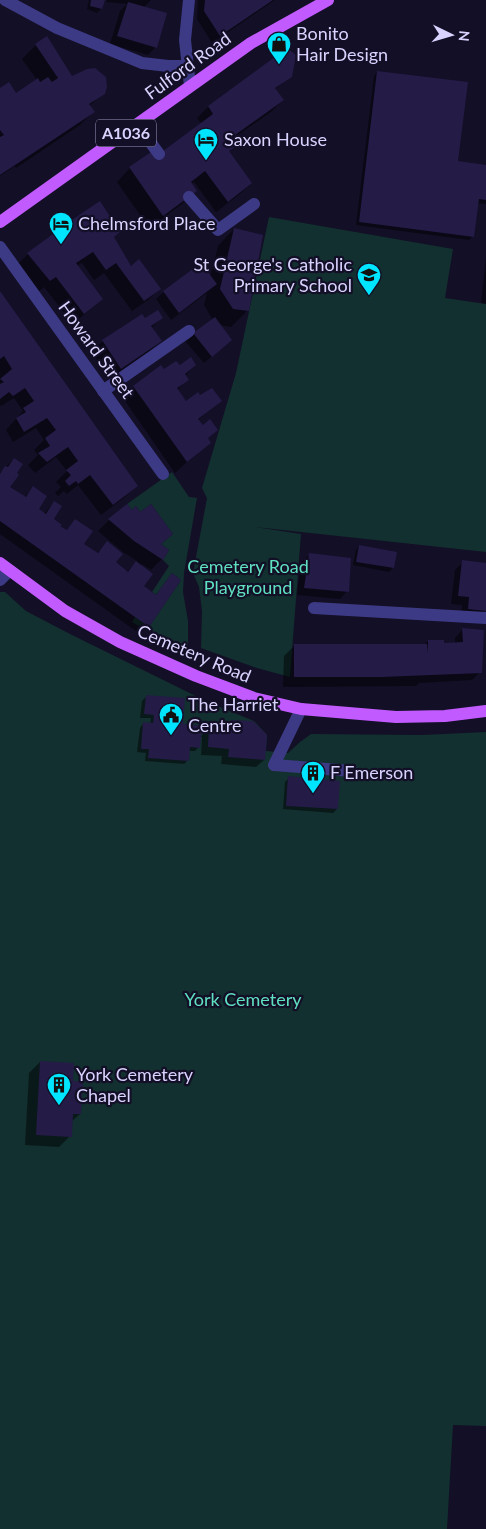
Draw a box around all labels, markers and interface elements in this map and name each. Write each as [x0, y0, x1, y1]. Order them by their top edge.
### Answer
north arrow [426, 10, 476, 60]
place label: Bonito Hair Design [296, 22, 388, 65]
street label: Fulford Road [140, 27, 235, 104]
text: N [456, 30, 473, 42]
shop icon: Bonito Hair Design [266, 31, 292, 65]
road number: A1036 [96, 120, 156, 146]
hotel icon: Saxon House [193, 127, 219, 161]
place label: Saxon House [224, 128, 327, 150]
hotel icon: Chelmsford Place [48, 211, 74, 245]
place label: Chelmsford Place [78, 212, 215, 234]
place label: St George's Catholic Primary School [193, 253, 352, 296]
school or university icon: St George's Catholic Primary School [356, 262, 382, 296]
street label: Howard Street [54, 297, 140, 403]
park label: Cemetery Road Playground [187, 555, 309, 598]
street label: Cemetery Road [134, 619, 255, 687]
place label: The Harriet Centre [188, 693, 279, 736]
public building icon: The Harriet Centre [158, 702, 184, 736]
building icon: F Emerson [300, 760, 326, 794]
place label: F Emerson [330, 761, 413, 783]
park label: York Cemetery [184, 988, 302, 1010]
place label: York Cemetery Chapel [76, 1063, 194, 1106]
building icon: York Cemetery Chapel [46, 1072, 72, 1106]

